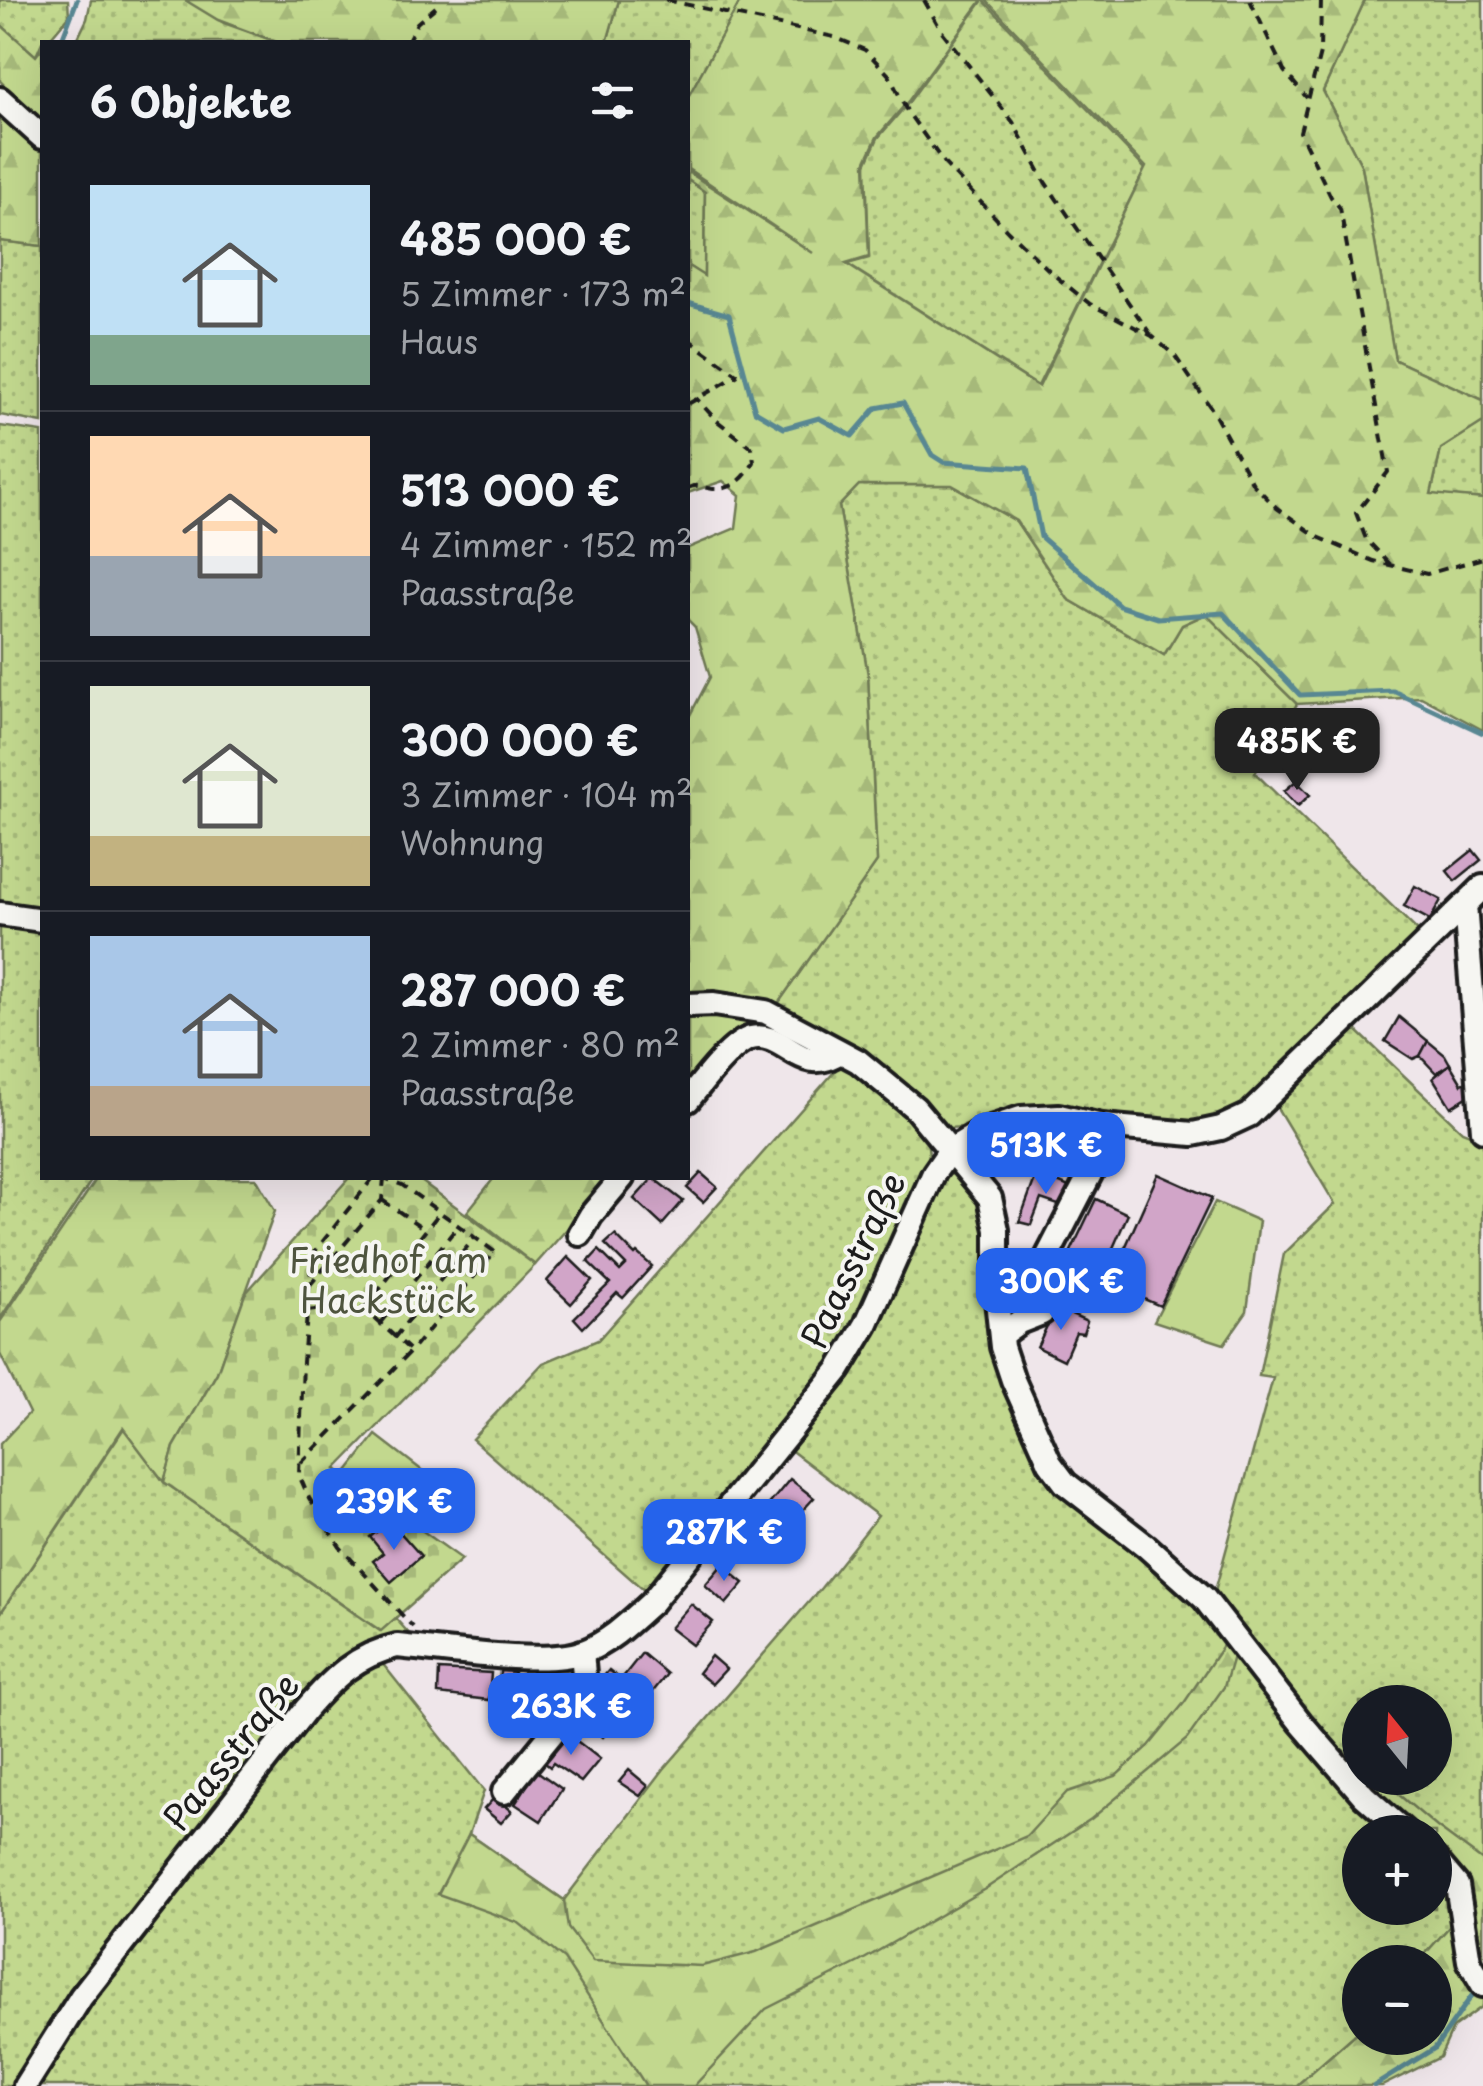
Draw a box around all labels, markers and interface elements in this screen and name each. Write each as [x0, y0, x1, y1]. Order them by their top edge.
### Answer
text: 6 Objekte [90, 69, 292, 132]
icon: filters [585, 73, 640, 128]
text: 485 000 € [400, 206, 632, 269]
icon: home [170, 225, 290, 345]
text: 5 Zimmer · 173 m² [400, 269, 686, 317]
text: Haus [400, 317, 478, 365]
text: 513 000 € [400, 457, 620, 520]
icon: home [170, 476, 290, 596]
text: 4 Zimmer · 152 m² [400, 520, 693, 568]
text: Paasstraße [400, 568, 575, 616]
text: 300 000 € [400, 707, 639, 770]
pin: 485K € [1216, 708, 1378, 793]
text: 485K € [1237, 716, 1357, 764]
icon: home [170, 726, 290, 846]
text: 3 Zimmer · 104 m² [400, 770, 693, 818]
text: Wohnung [400, 818, 544, 866]
text: 287 000 € [400, 957, 626, 1020]
icon: home [170, 976, 290, 1096]
text: 2 Zimmer · 80 m² [400, 1020, 680, 1068]
text: Paasstraße [400, 1068, 575, 1116]
pin: 513K € [965, 1112, 1127, 1197]
text: 513K € [989, 1120, 1103, 1168]
street label: Paasstraße [786, 1163, 918, 1357]
park label: Friedhof am Hackstück [289, 1232, 487, 1325]
pin: 300K € [980, 1248, 1142, 1333]
text: 300K € [998, 1256, 1124, 1304]
pin: 239K € [313, 1468, 475, 1553]
text: 239K € [335, 1476, 453, 1524]
pin: 287K € [643, 1499, 805, 1584]
text: 287K € [665, 1507, 783, 1555]
street label: Paasstraße [149, 1660, 311, 1842]
pin: 263K € [490, 1673, 652, 1758]
text: 263K € [510, 1681, 632, 1729]
north arrow [1342, 1685, 1452, 1795]
map controls [1342, 1685, 1452, 2055]
button: + [1342, 1815, 1452, 1925]
button: − [1342, 1945, 1452, 2055]

